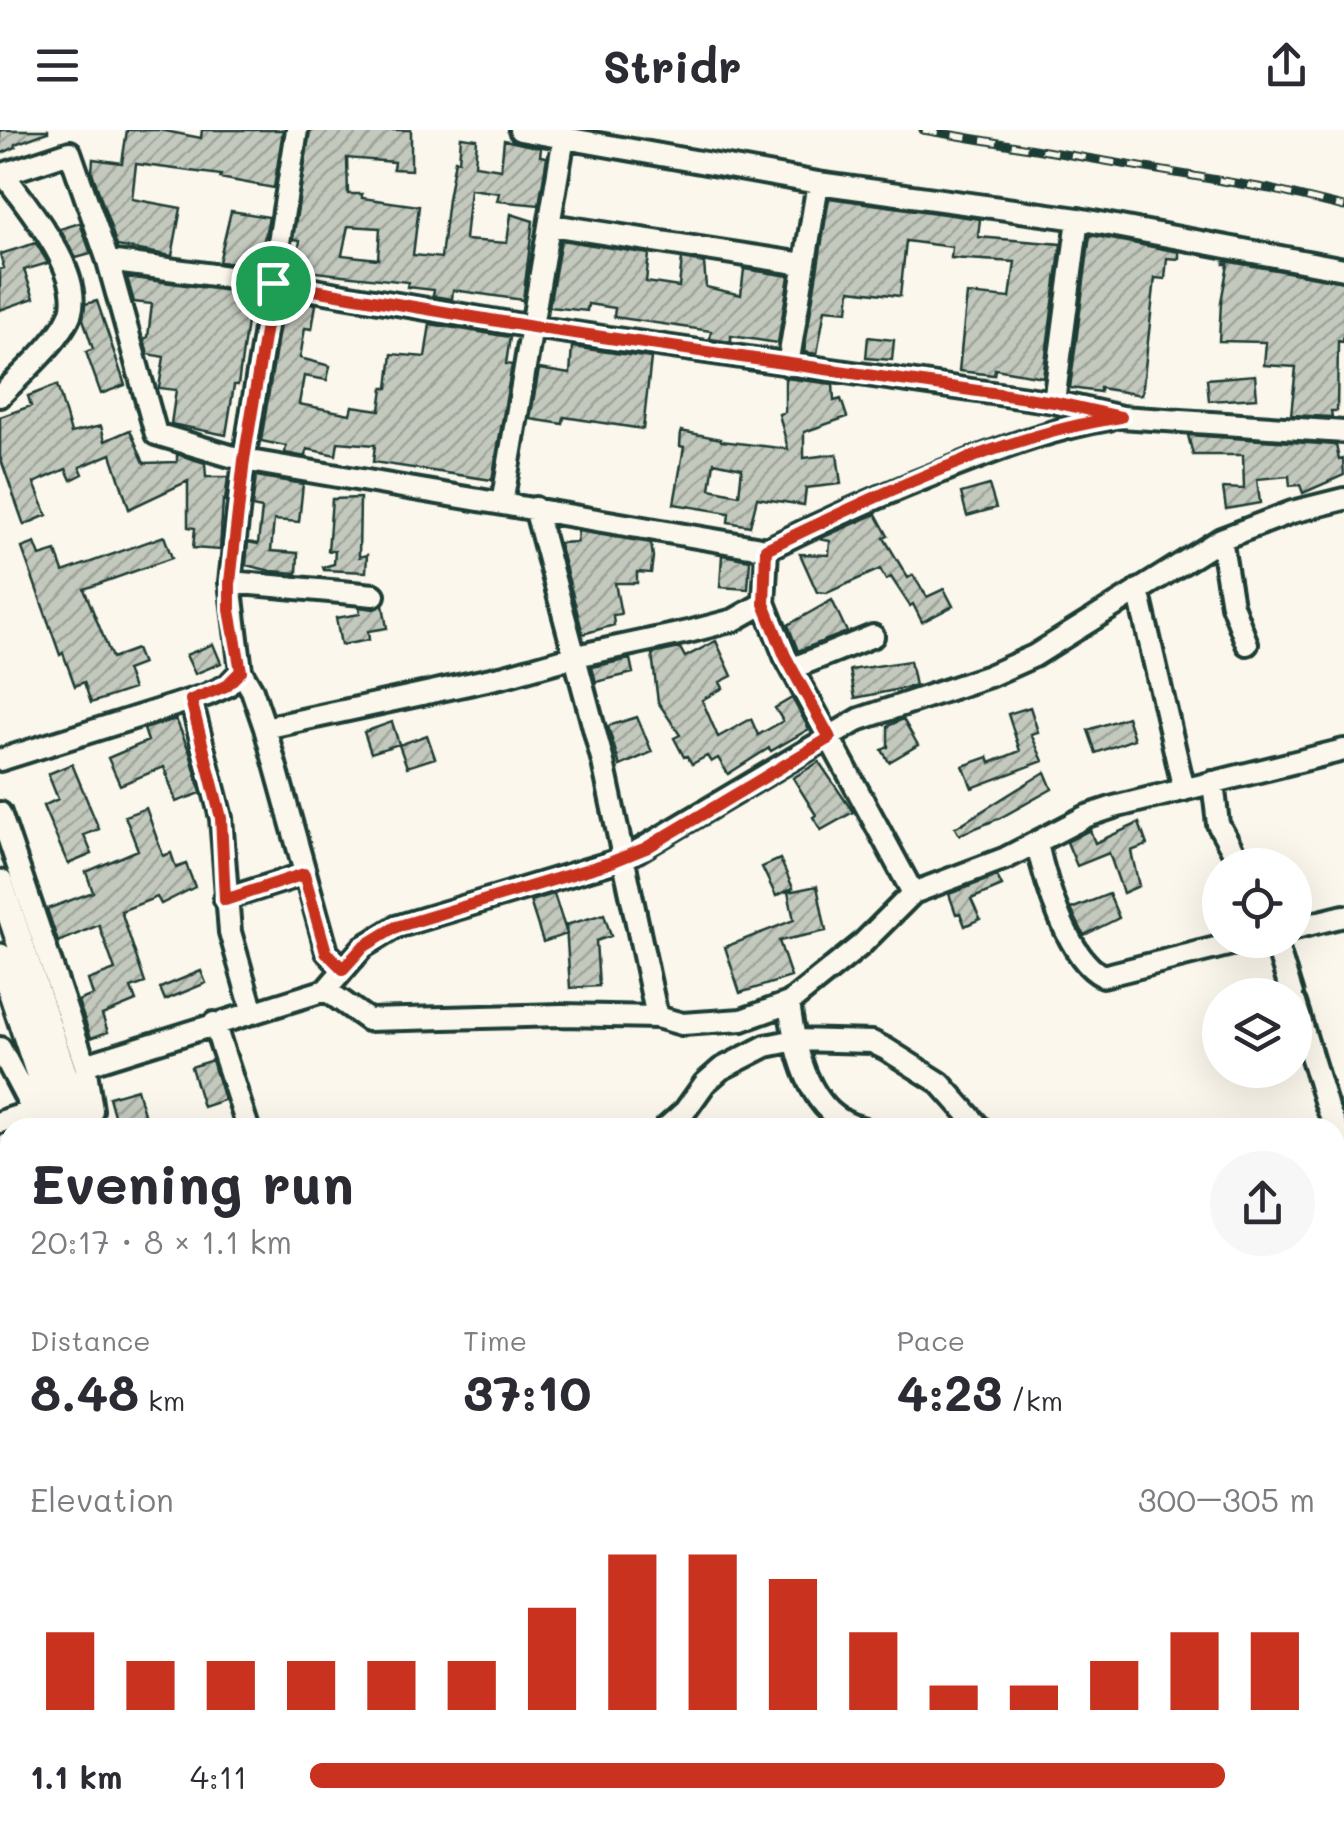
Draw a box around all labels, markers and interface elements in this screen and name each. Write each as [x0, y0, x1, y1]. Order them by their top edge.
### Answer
text: Stridr [603, 36, 741, 94]
icon: menu [30, 38, 85, 93]
icon: share [1259, 38, 1314, 93]
pin [231, 241, 316, 326]
icon: arrive [246, 256, 301, 311]
map controls [1202, 848, 1312, 1088]
button: locate [1202, 848, 1312, 958]
button: layers [1202, 978, 1312, 1088]
text: Evening run [30, 1146, 354, 1218]
button: share [1210, 1151, 1315, 1256]
text: 20:17 · 8 × 1.1 km [30, 1220, 292, 1262]
text: Distance [30, 1322, 151, 1358]
text: Time [463, 1322, 527, 1358]
text: Pace [897, 1322, 965, 1358]
text: 8.48 [30, 1358, 139, 1424]
text: 37:10 [463, 1358, 591, 1424]
text: 4:23 [897, 1358, 1002, 1424]
text: km [139, 1382, 185, 1418]
text: /km [1002, 1382, 1063, 1418]
text: Elevation [30, 1478, 174, 1520]
text: 300–305 m [1138, 1478, 1315, 1520]
text: 1.1 km [30, 1755, 122, 1797]
text: 4:11 [190, 1755, 247, 1797]

